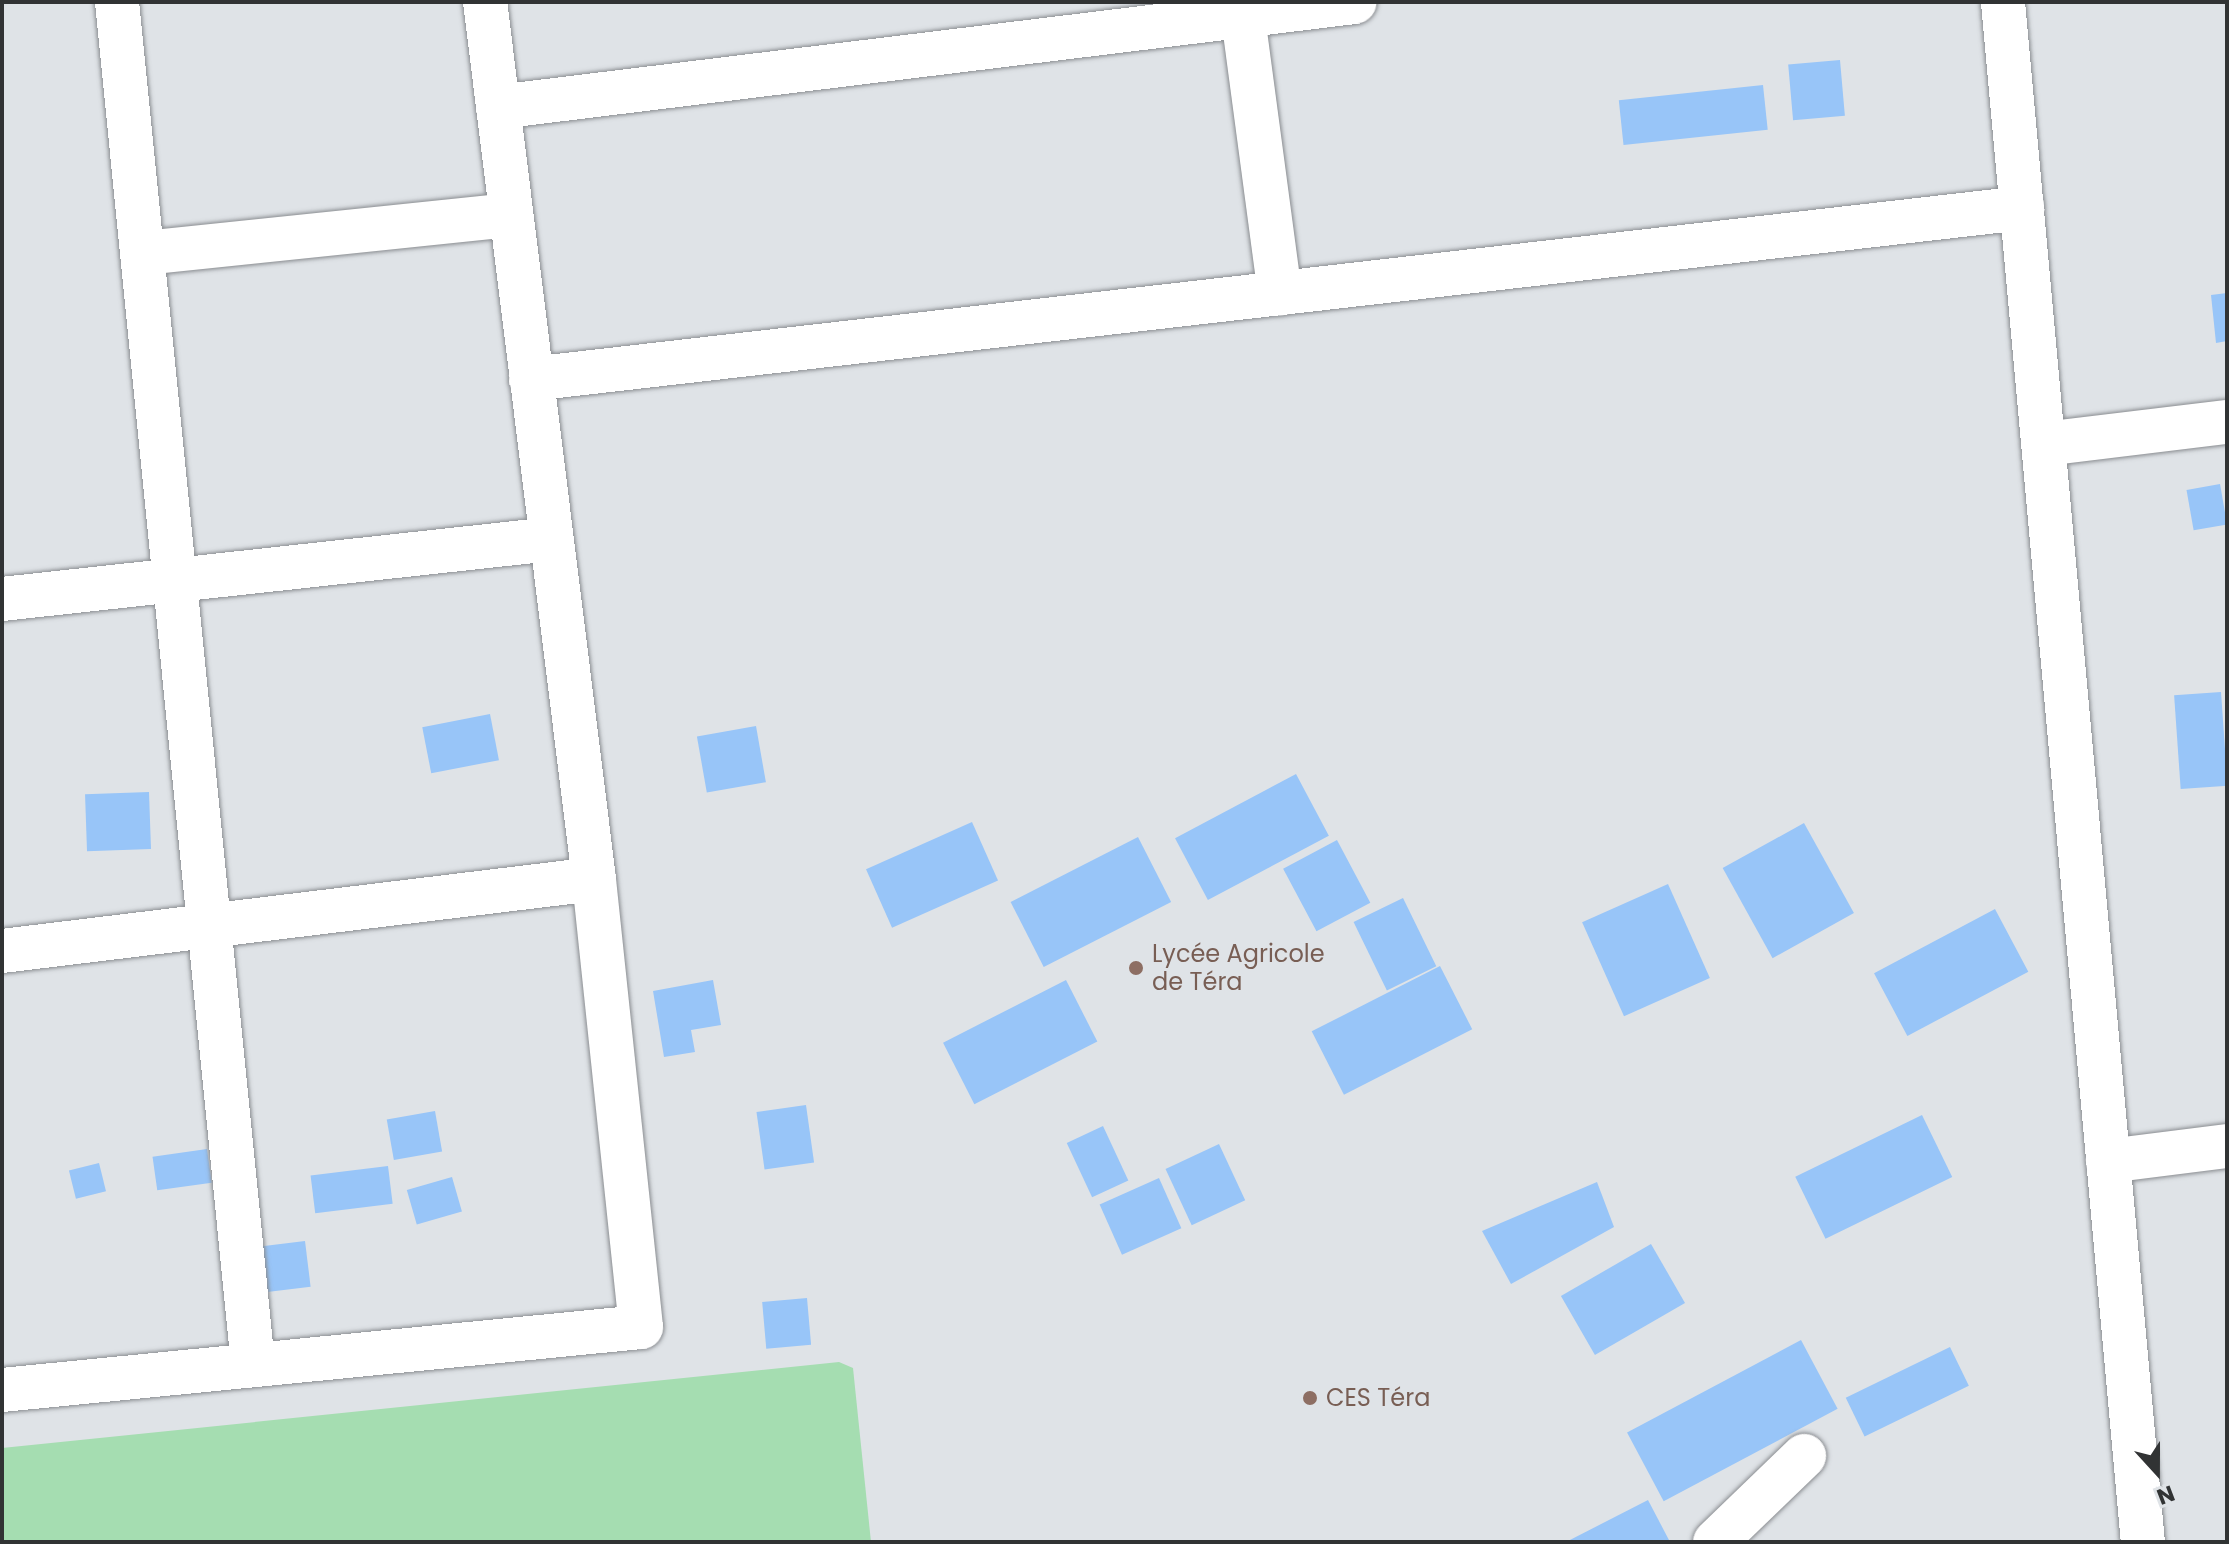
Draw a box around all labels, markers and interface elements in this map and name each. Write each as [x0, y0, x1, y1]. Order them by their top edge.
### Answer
place label: Lycée Agricole de Téra [1152, 940, 1325, 996]
marker: Lycée Agricole de Téra [1127, 959, 1145, 977]
place label: CES Téra [1326, 1384, 1430, 1412]
marker: CES Téra [1301, 1389, 1319, 1407]
north arrow [2117, 1432, 2197, 1512]
text: N [2153, 1477, 2179, 1512]

